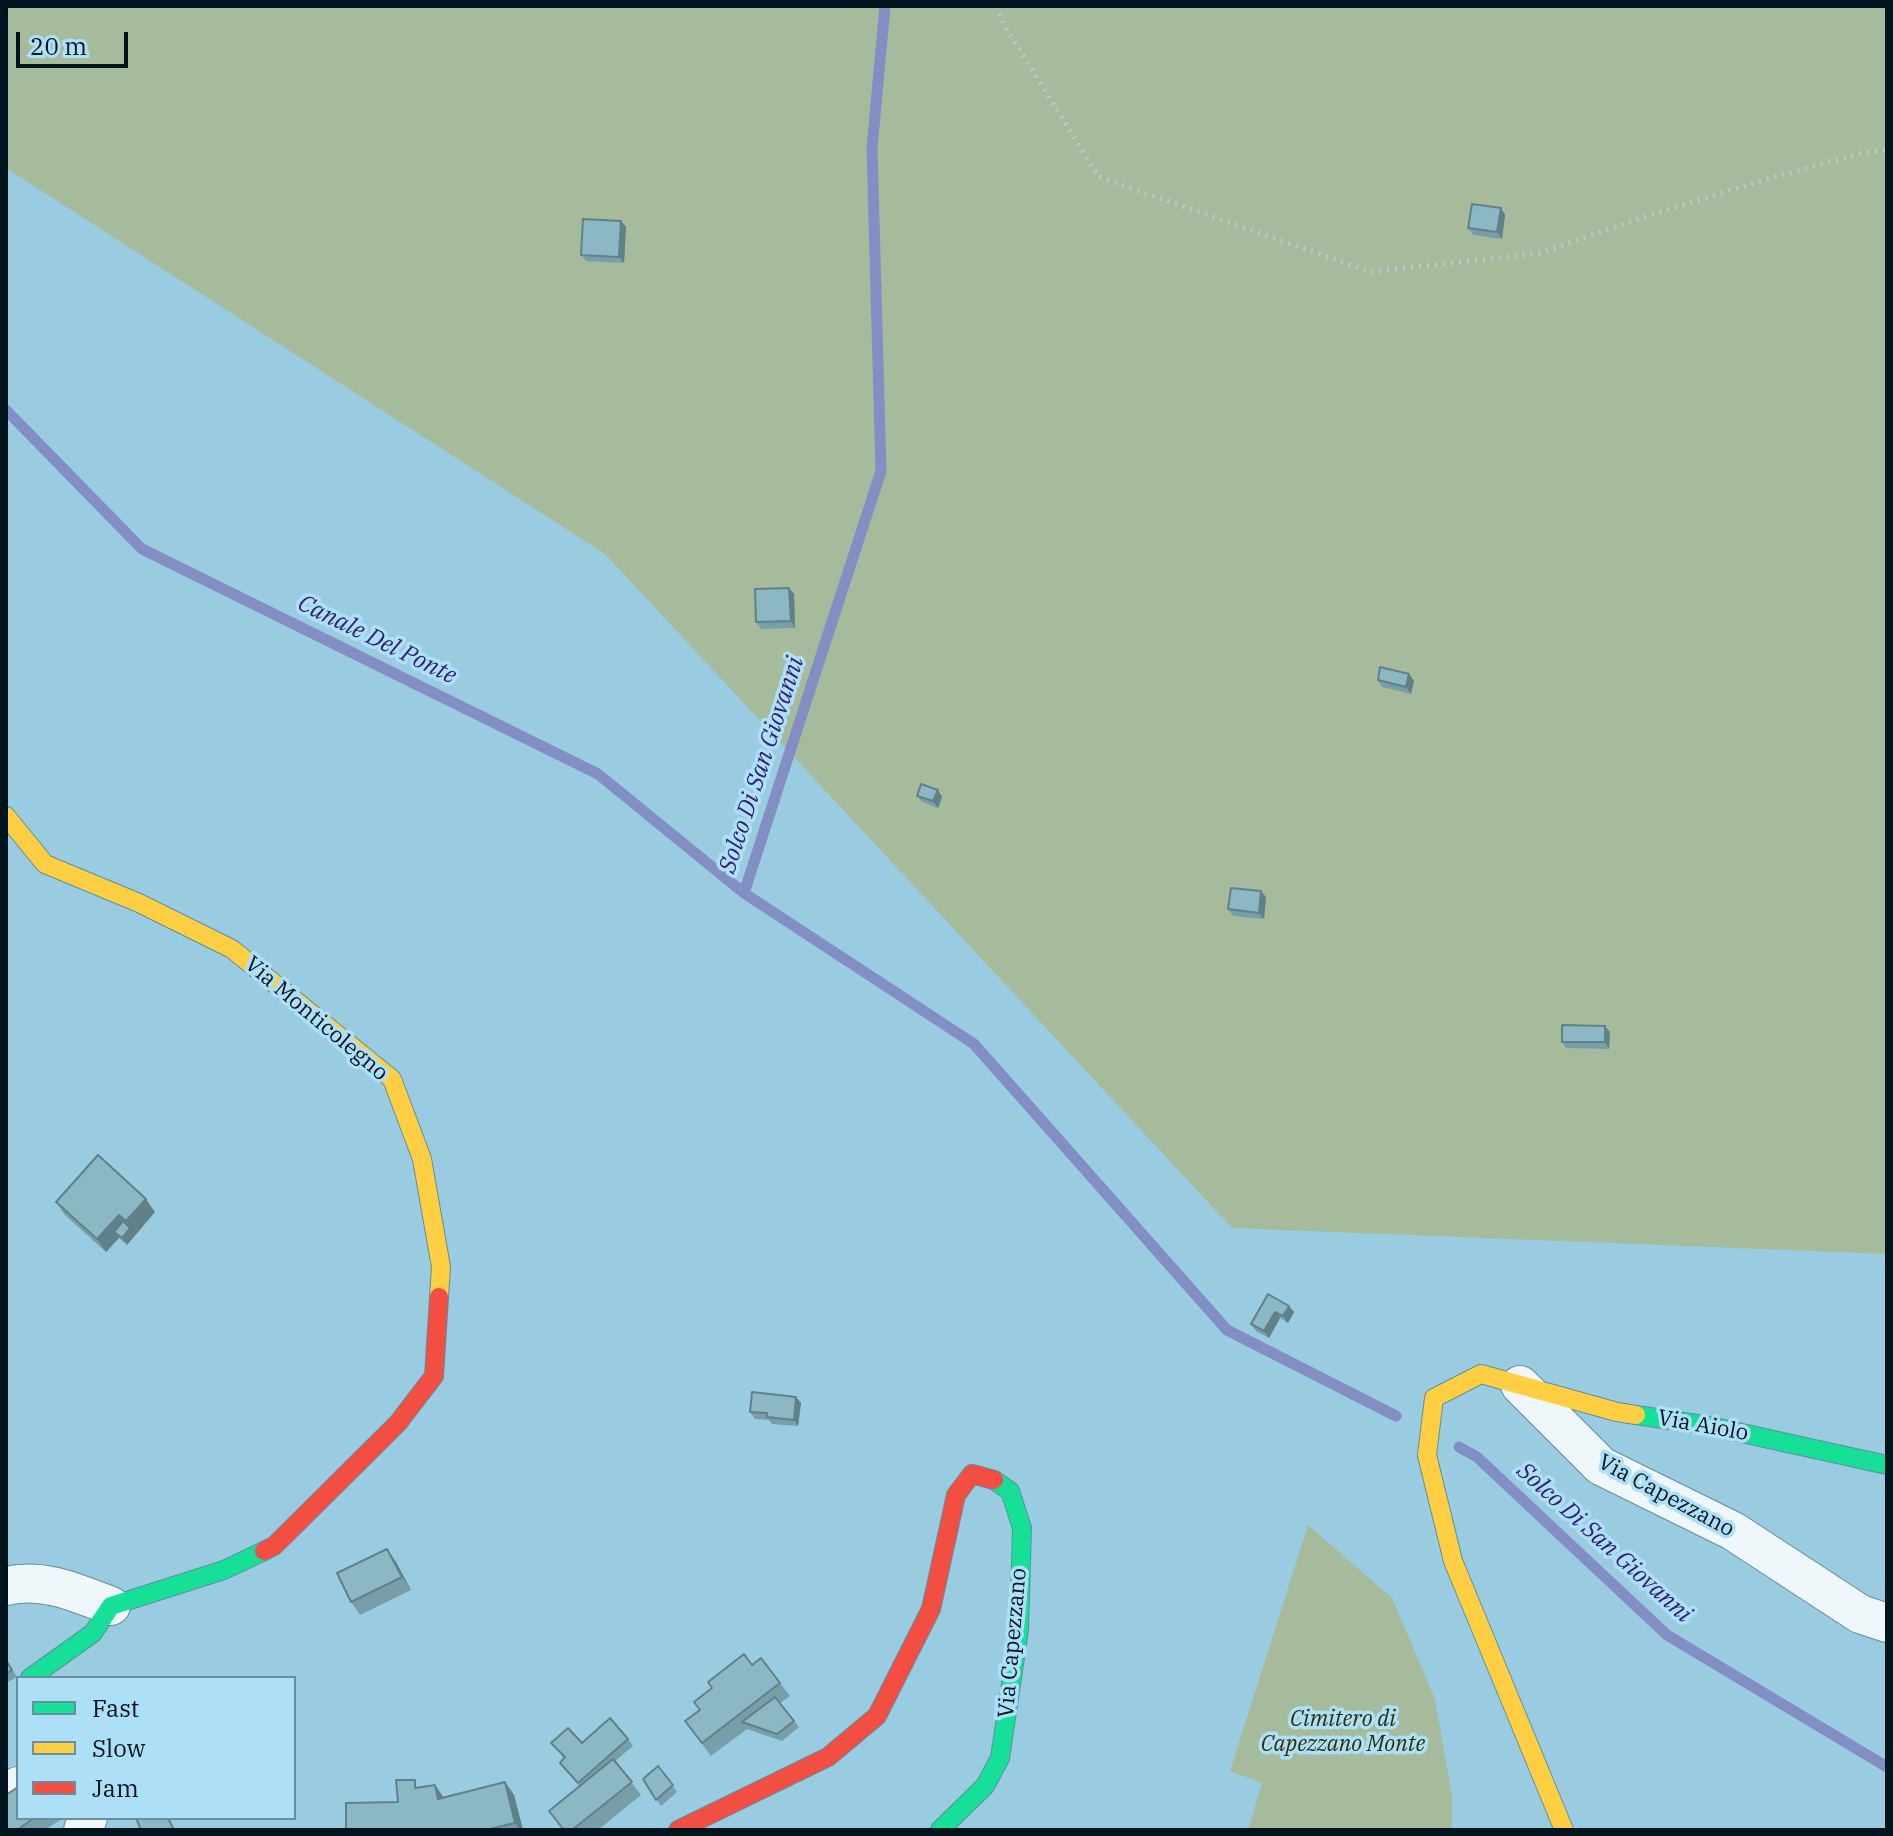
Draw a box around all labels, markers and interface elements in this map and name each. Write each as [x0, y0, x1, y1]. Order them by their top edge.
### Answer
scale bar [20, 16, 132, 66]
text: 20 m [30, 30, 87, 62]
water label: Canale Del Ponte [293, 589, 461, 691]
water label: Solco Di San Giovanni [713, 653, 811, 877]
street label: Via Monticolegno [239, 951, 393, 1087]
street label: Via Aiolo [1656, 1405, 1750, 1447]
street label: Via Capezzano [1593, 1449, 1739, 1543]
water label: Solco Di San Giovanni [1511, 1457, 1697, 1629]
street label: Via Capezzano [993, 1567, 1033, 1719]
legend [16, 1676, 296, 1820]
text: Fast [92, 1692, 139, 1724]
park label: Cimitero di Capezzano Monte [1261, 1707, 1425, 1758]
text: Slow [92, 1732, 145, 1764]
text: Jam [92, 1772, 139, 1804]

